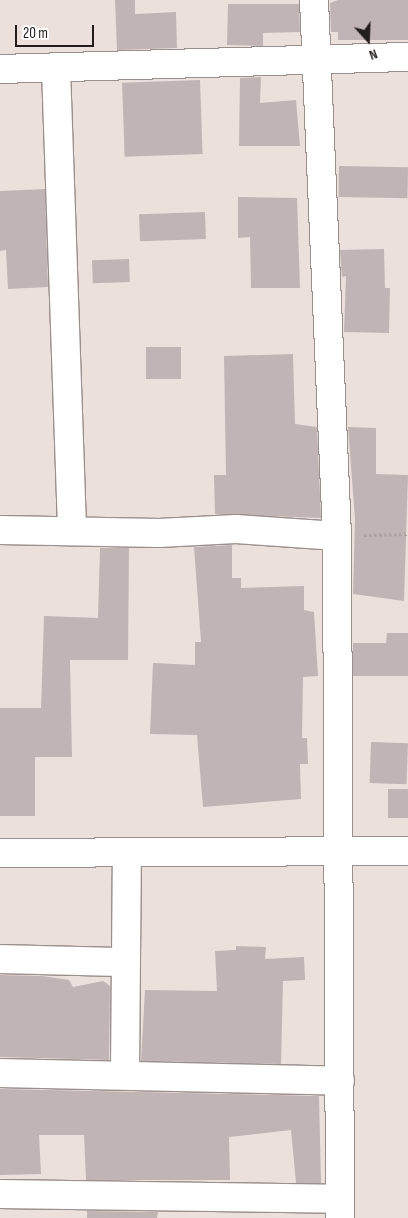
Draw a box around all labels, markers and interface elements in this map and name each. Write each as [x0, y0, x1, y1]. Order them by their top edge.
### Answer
scale bar [18, 15, 96, 47]
north arrow [343, 15, 393, 65]
text: 20 m [23, 24, 48, 43]
text: N [367, 45, 380, 64]

